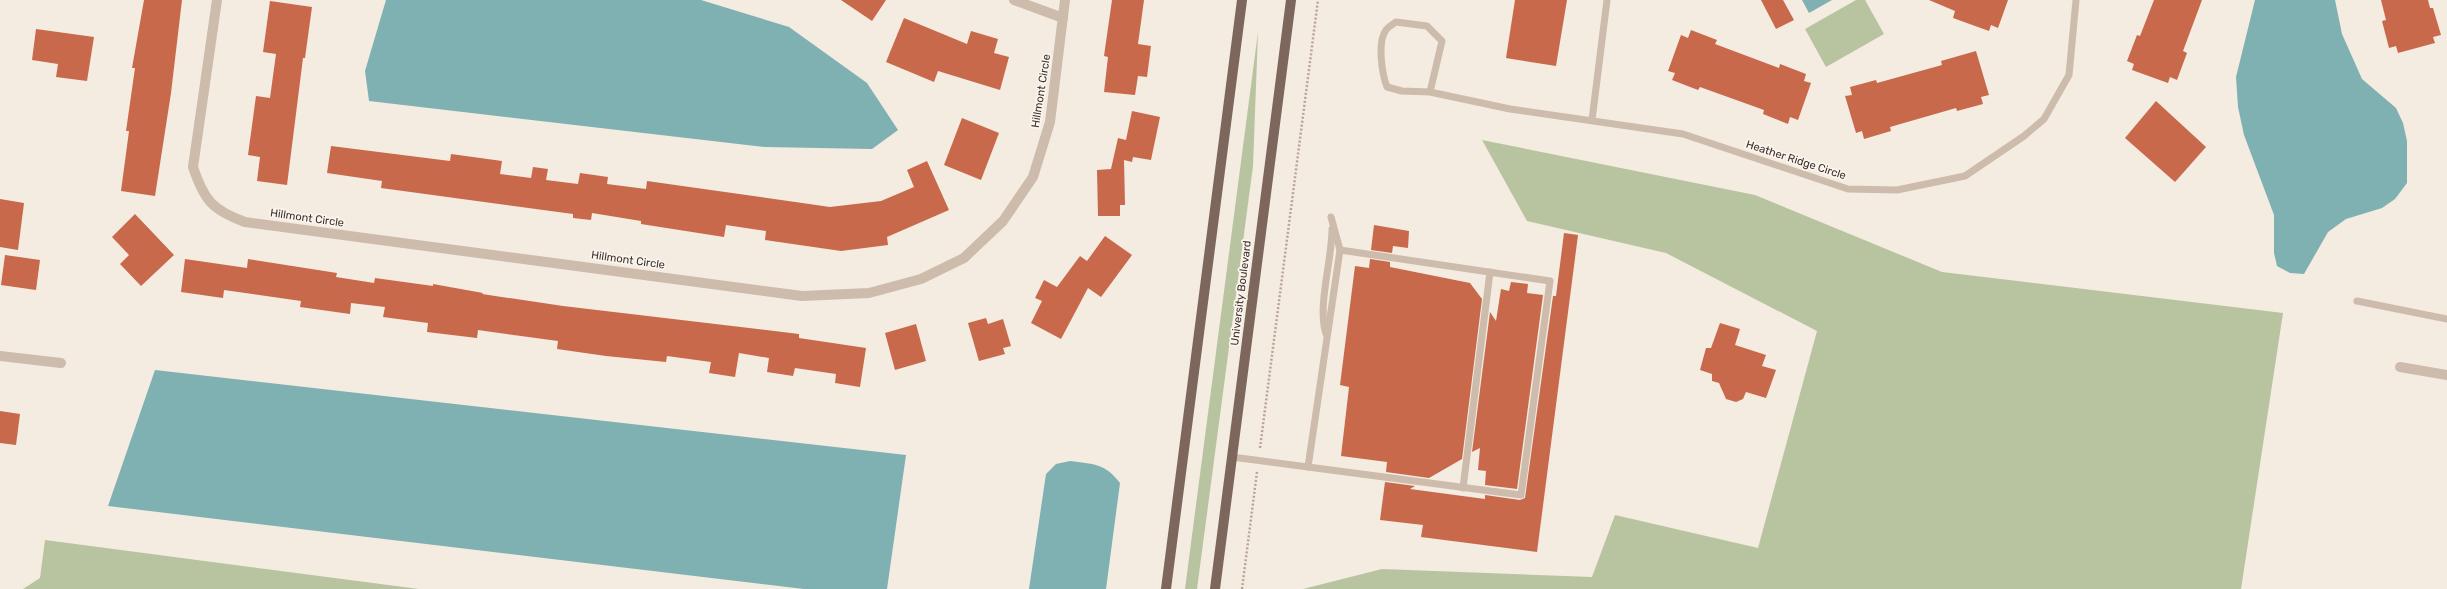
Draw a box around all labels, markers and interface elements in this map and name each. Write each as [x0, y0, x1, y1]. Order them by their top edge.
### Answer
street label: Hillmont Circle [1029, 53, 1053, 129]
street label: Heather Ridge Circle [1744, 138, 1848, 182]
street label: Hillmont Circle [269, 206, 345, 230]
street label: University Boulevard [1228, 240, 1254, 346]
street label: Hillmont Circle [590, 248, 666, 272]

